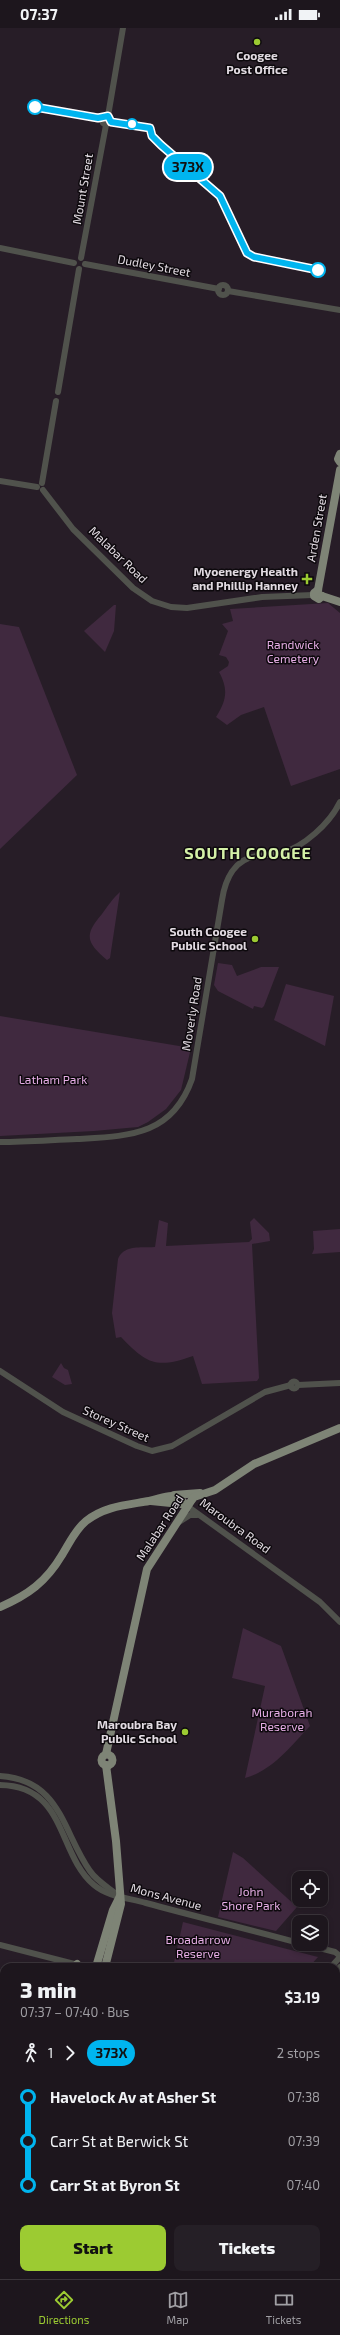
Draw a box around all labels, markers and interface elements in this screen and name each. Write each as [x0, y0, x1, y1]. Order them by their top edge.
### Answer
text: 07:37 [20, 5, 58, 23]
marker: Coogee Post Office [252, 37, 262, 47]
place label: Coogee Post Office [226, 48, 288, 76]
unlabelled marker [27, 99, 43, 115]
unlabelled marker [126, 118, 138, 130]
street label: Mount Street [69, 152, 95, 225]
line badge: 373X [160, 154, 216, 180]
text: 373X [172, 158, 204, 175]
street label: Dudley Street [117, 251, 192, 279]
unlabelled marker [310, 262, 326, 278]
street label: Arden Street [303, 492, 329, 563]
street label: Malabar Road [87, 523, 151, 586]
place label: Myoenergy Health and Phillip Hanney [192, 564, 298, 593]
marker: Myoenergy Health and Phillip Hanney [301, 573, 313, 585]
park label: Randwick Cemetery [267, 637, 320, 665]
district label: SOUTH COOGEE [184, 843, 312, 862]
place label: South Coogee Public School [169, 924, 247, 952]
marker: South Coogee Public School [250, 934, 260, 944]
street label: Moverly Road [178, 976, 204, 1052]
park label: Latham Park [19, 1072, 87, 1086]
street label: Storey Street [81, 1402, 152, 1444]
street label: Malabar Road [133, 1492, 186, 1563]
street label: Maroubra Road [198, 1495, 274, 1556]
park label: Muraborah Reserve [252, 1705, 312, 1733]
place label: Maroubra Bay Public School [97, 1717, 177, 1745]
marker: Maroubra Bay Public School [180, 1727, 190, 1737]
map controls [292, 1871, 328, 1951]
button: locate [292, 1871, 328, 1907]
street label: Mons Avenue [129, 1880, 203, 1912]
park label: John Shore Park [222, 1884, 280, 1912]
button: layers [292, 1915, 328, 1951]
park label: Broadarrow Reserve [165, 1932, 231, 1960]
text: 3 min [20, 1976, 77, 2002]
text: $3.19 [284, 1988, 320, 2006]
text: 07:37 – 07:40 · Bus [20, 2004, 129, 2020]
icon: walk [20, 2042, 42, 2064]
icon: forward [59, 2042, 81, 2064]
text: 373X [95, 2044, 127, 2061]
text: 1 [48, 2045, 53, 2061]
text: 2 stops [277, 2045, 320, 2061]
text: Havelock Av at Asher St [50, 2088, 216, 2106]
text: 07:38 [287, 2089, 320, 2105]
text: Carr St at Berwick St [50, 2132, 188, 2150]
text: 07:39 [288, 2133, 320, 2149]
text: Carr St at Byron St [50, 2176, 180, 2194]
text: 07:40 [287, 2177, 320, 2193]
button: Start [20, 2225, 166, 2271]
button: Tickets [174, 2225, 320, 2271]
tab: Directions [39, 2289, 89, 2326]
tab: Map [167, 2289, 189, 2326]
tab: Tickets [266, 2289, 301, 2326]

